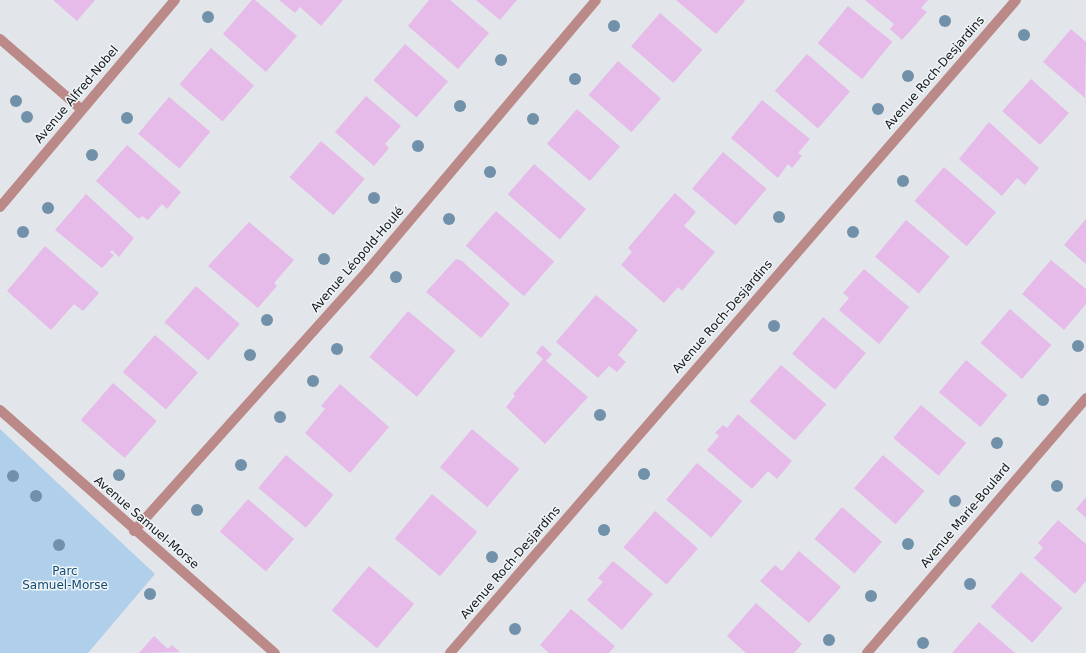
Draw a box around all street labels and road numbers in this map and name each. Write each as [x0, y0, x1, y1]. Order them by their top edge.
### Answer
street label: Avenue Roch-Desjardins [882, 13, 988, 133]
street label: Avenue Alfred-Nobel [32, 43, 122, 147]
street label: Avenue Léopold-Houlé [308, 205, 408, 315]
street label: Avenue Roch-Desjardins [670, 257, 776, 377]
street label: Avenue Marie-Boulard [918, 461, 1014, 571]
street label: Avenue Samuel-Morse [91, 474, 201, 572]
street label: Avenue Roch-Desjardins [458, 503, 564, 623]

